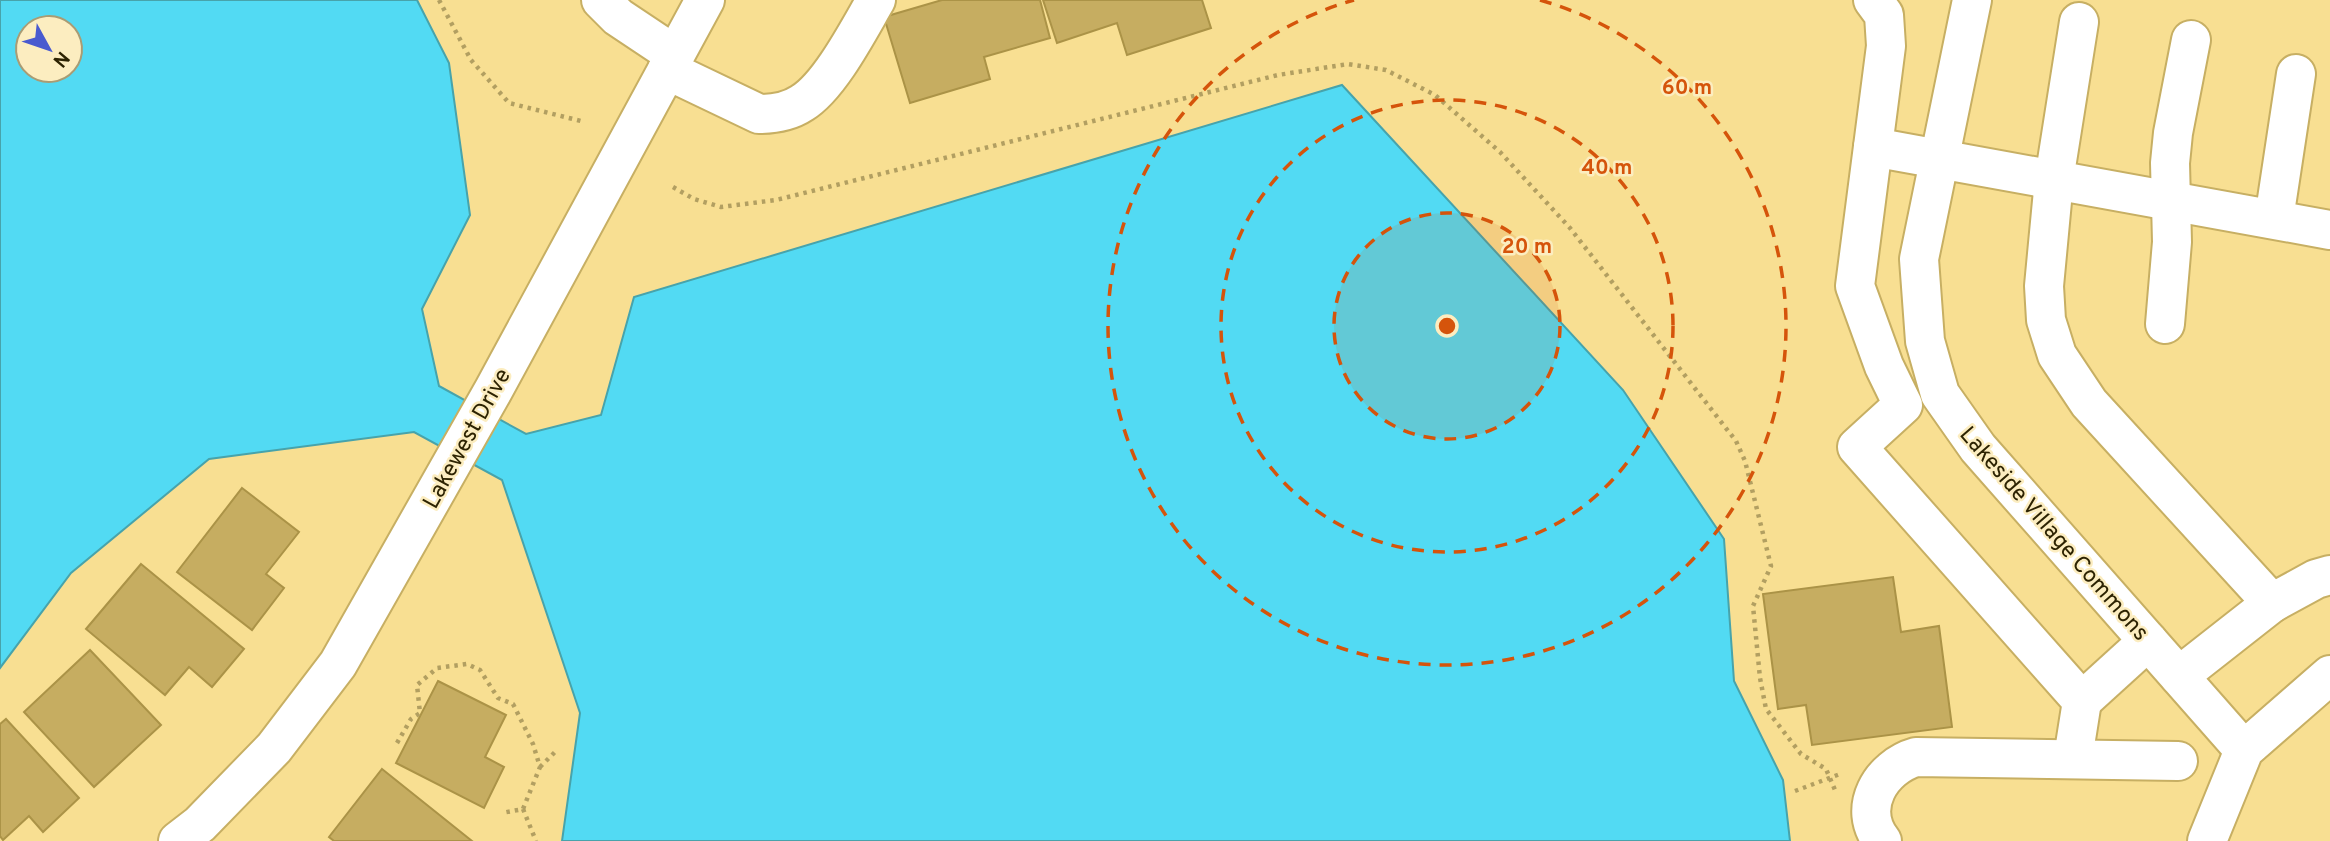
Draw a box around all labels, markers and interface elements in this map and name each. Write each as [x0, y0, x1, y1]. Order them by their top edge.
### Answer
north arrow [14, 14, 84, 84]
text: N [47, 46, 74, 72]
text: 60 m [1662, 75, 1712, 102]
text: 40 m [1582, 155, 1632, 182]
text: 20 m [1502, 234, 1552, 261]
centre of rings [1435, 314, 1459, 338]
street label: Lakewest Drive [418, 364, 519, 515]
street label: Lakeside Village Commons [1952, 421, 2154, 648]

